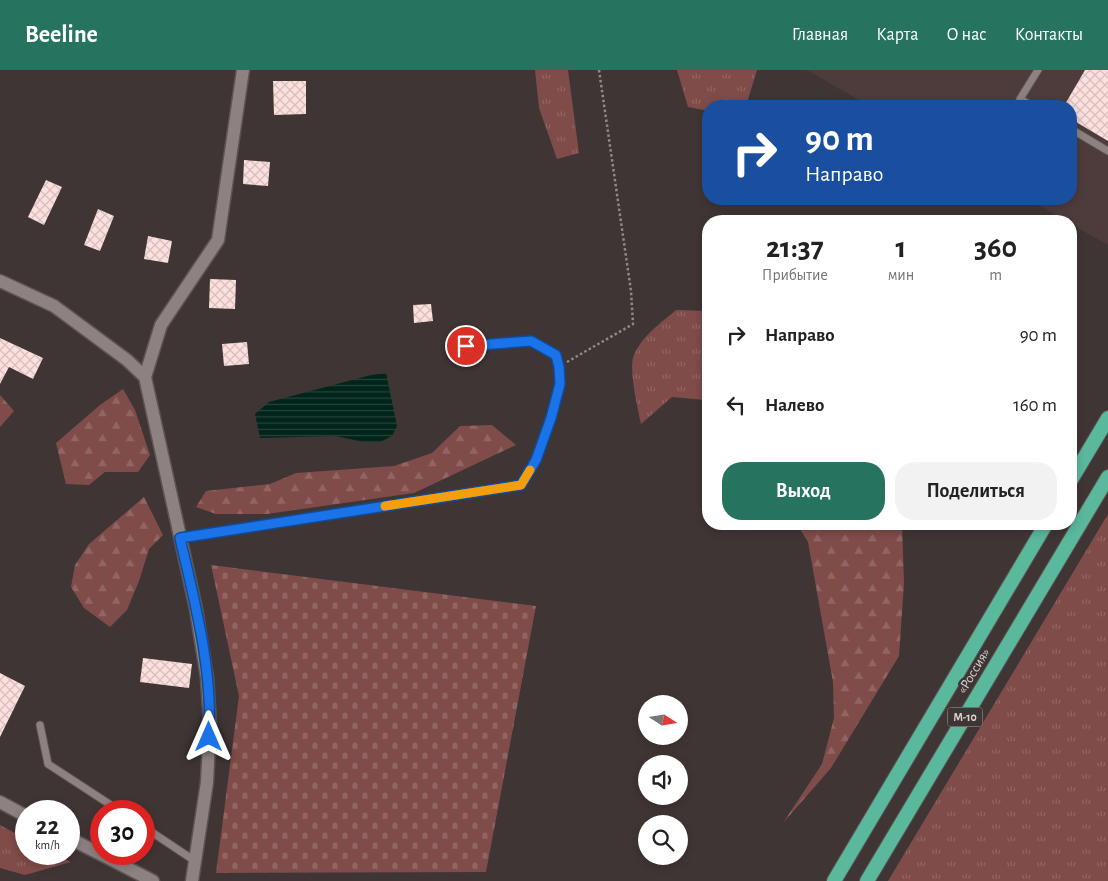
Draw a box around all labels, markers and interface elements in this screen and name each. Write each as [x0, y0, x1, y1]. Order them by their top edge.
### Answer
text: Beeline [25, 23, 98, 47]
text: Главная [792, 26, 848, 44]
text: Карта [876, 26, 918, 44]
text: О нас [946, 26, 987, 44]
text: Контакты [1015, 26, 1083, 44]
icon: right [722, 120, 787, 185]
text: 90 m [805, 122, 874, 157]
text: Направо [805, 163, 883, 185]
text: 21:37 [766, 233, 824, 263]
text: 1 [896, 233, 906, 263]
text: 360 [974, 233, 1017, 263]
text: Прибытие [762, 267, 828, 283]
text: мин [888, 267, 914, 283]
text: m [989, 267, 1002, 283]
icon: right [722, 321, 750, 349]
pin [445, 325, 487, 367]
text: Направо [765, 326, 835, 345]
text: 90 m [1020, 326, 1057, 345]
icon: arrive [452, 332, 480, 360]
icon: left [722, 391, 750, 419]
text: Налево [765, 396, 824, 415]
text: 160 m [1013, 396, 1057, 415]
button: Выход [722, 462, 885, 520]
button: Поделиться [895, 462, 1057, 520]
street label: «Россия» [955, 646, 993, 696]
north arrow [638, 695, 688, 745]
map controls [638, 695, 688, 865]
road number: М-10 [948, 708, 982, 726]
position arrow [182, 710, 234, 762]
button: sound [638, 755, 688, 805]
speed limit sign: 30 [90, 800, 155, 865]
text: 22 [36, 814, 59, 839]
button: search [638, 815, 688, 865]
text: km/h [35, 839, 60, 851]

